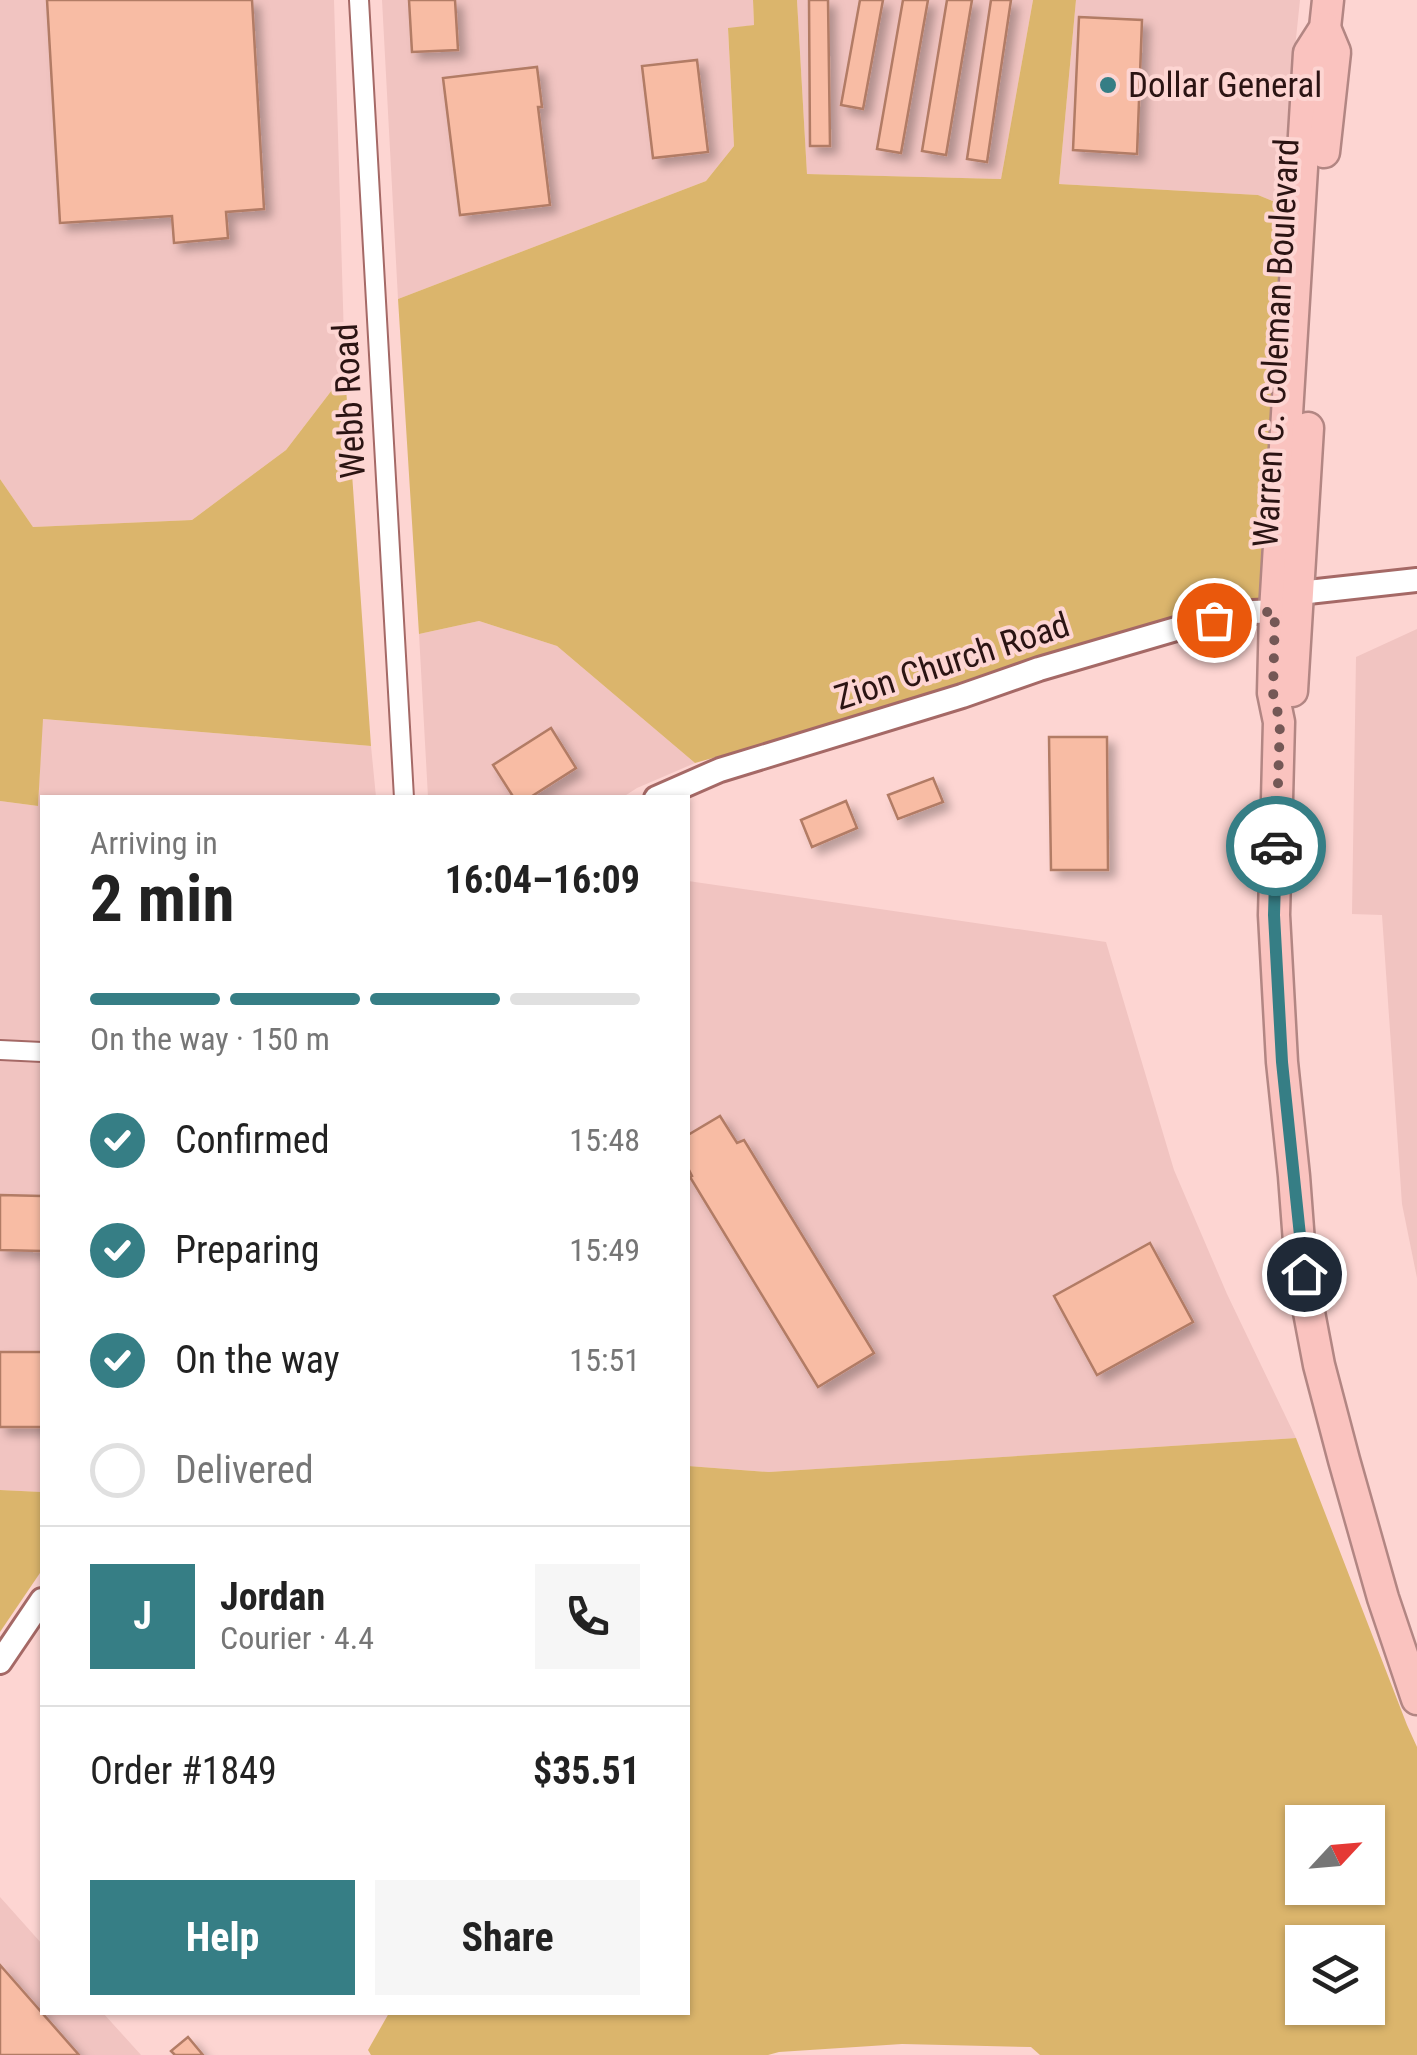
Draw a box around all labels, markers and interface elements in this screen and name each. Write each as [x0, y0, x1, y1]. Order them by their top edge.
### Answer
place label: Dollar General [1128, 65, 1322, 106]
marker: Dollar General [1097, 74, 1119, 96]
street label: Warren C. Coleman Boulevard [1245, 138, 1308, 548]
street label: Webb Road [325, 322, 374, 480]
pin [1172, 578, 1257, 663]
icon: bag [1187, 593, 1242, 648]
street label: Zion Church Road [830, 604, 1075, 719]
courier [1226, 796, 1326, 896]
icon: car [1249, 819, 1304, 874]
text: Arriving in [90, 824, 218, 862]
text: 16:04–16:09 [445, 858, 640, 902]
text: 2 min [90, 861, 234, 937]
text: On the way · 150 m [90, 1020, 330, 1058]
icon: check [90, 1113, 145, 1168]
text: Confirmed [175, 1118, 330, 1162]
text: 15:48 [569, 1121, 640, 1159]
icon: check [90, 1223, 145, 1278]
text: Preparing [175, 1228, 320, 1272]
text: 15:49 [569, 1231, 640, 1269]
pin [1262, 1232, 1347, 1317]
icon: home [1277, 1247, 1332, 1302]
icon: check [90, 1333, 145, 1388]
text: On the way [175, 1338, 340, 1382]
text: 15:51 [569, 1341, 640, 1379]
text: Delivered [175, 1448, 314, 1492]
button: phone [535, 1564, 640, 1669]
text: Jordan [220, 1575, 325, 1619]
text: J [133, 1594, 152, 1638]
text: Courier · 4.4 [220, 1619, 374, 1657]
text: Order #1849 [90, 1749, 277, 1793]
text: $35.51 [533, 1749, 640, 1793]
north arrow [1285, 1805, 1385, 1905]
map controls [1285, 1805, 1385, 2025]
button: Help [90, 1880, 355, 1995]
button: Share [375, 1880, 640, 1995]
button: layers [1285, 1925, 1385, 2025]

